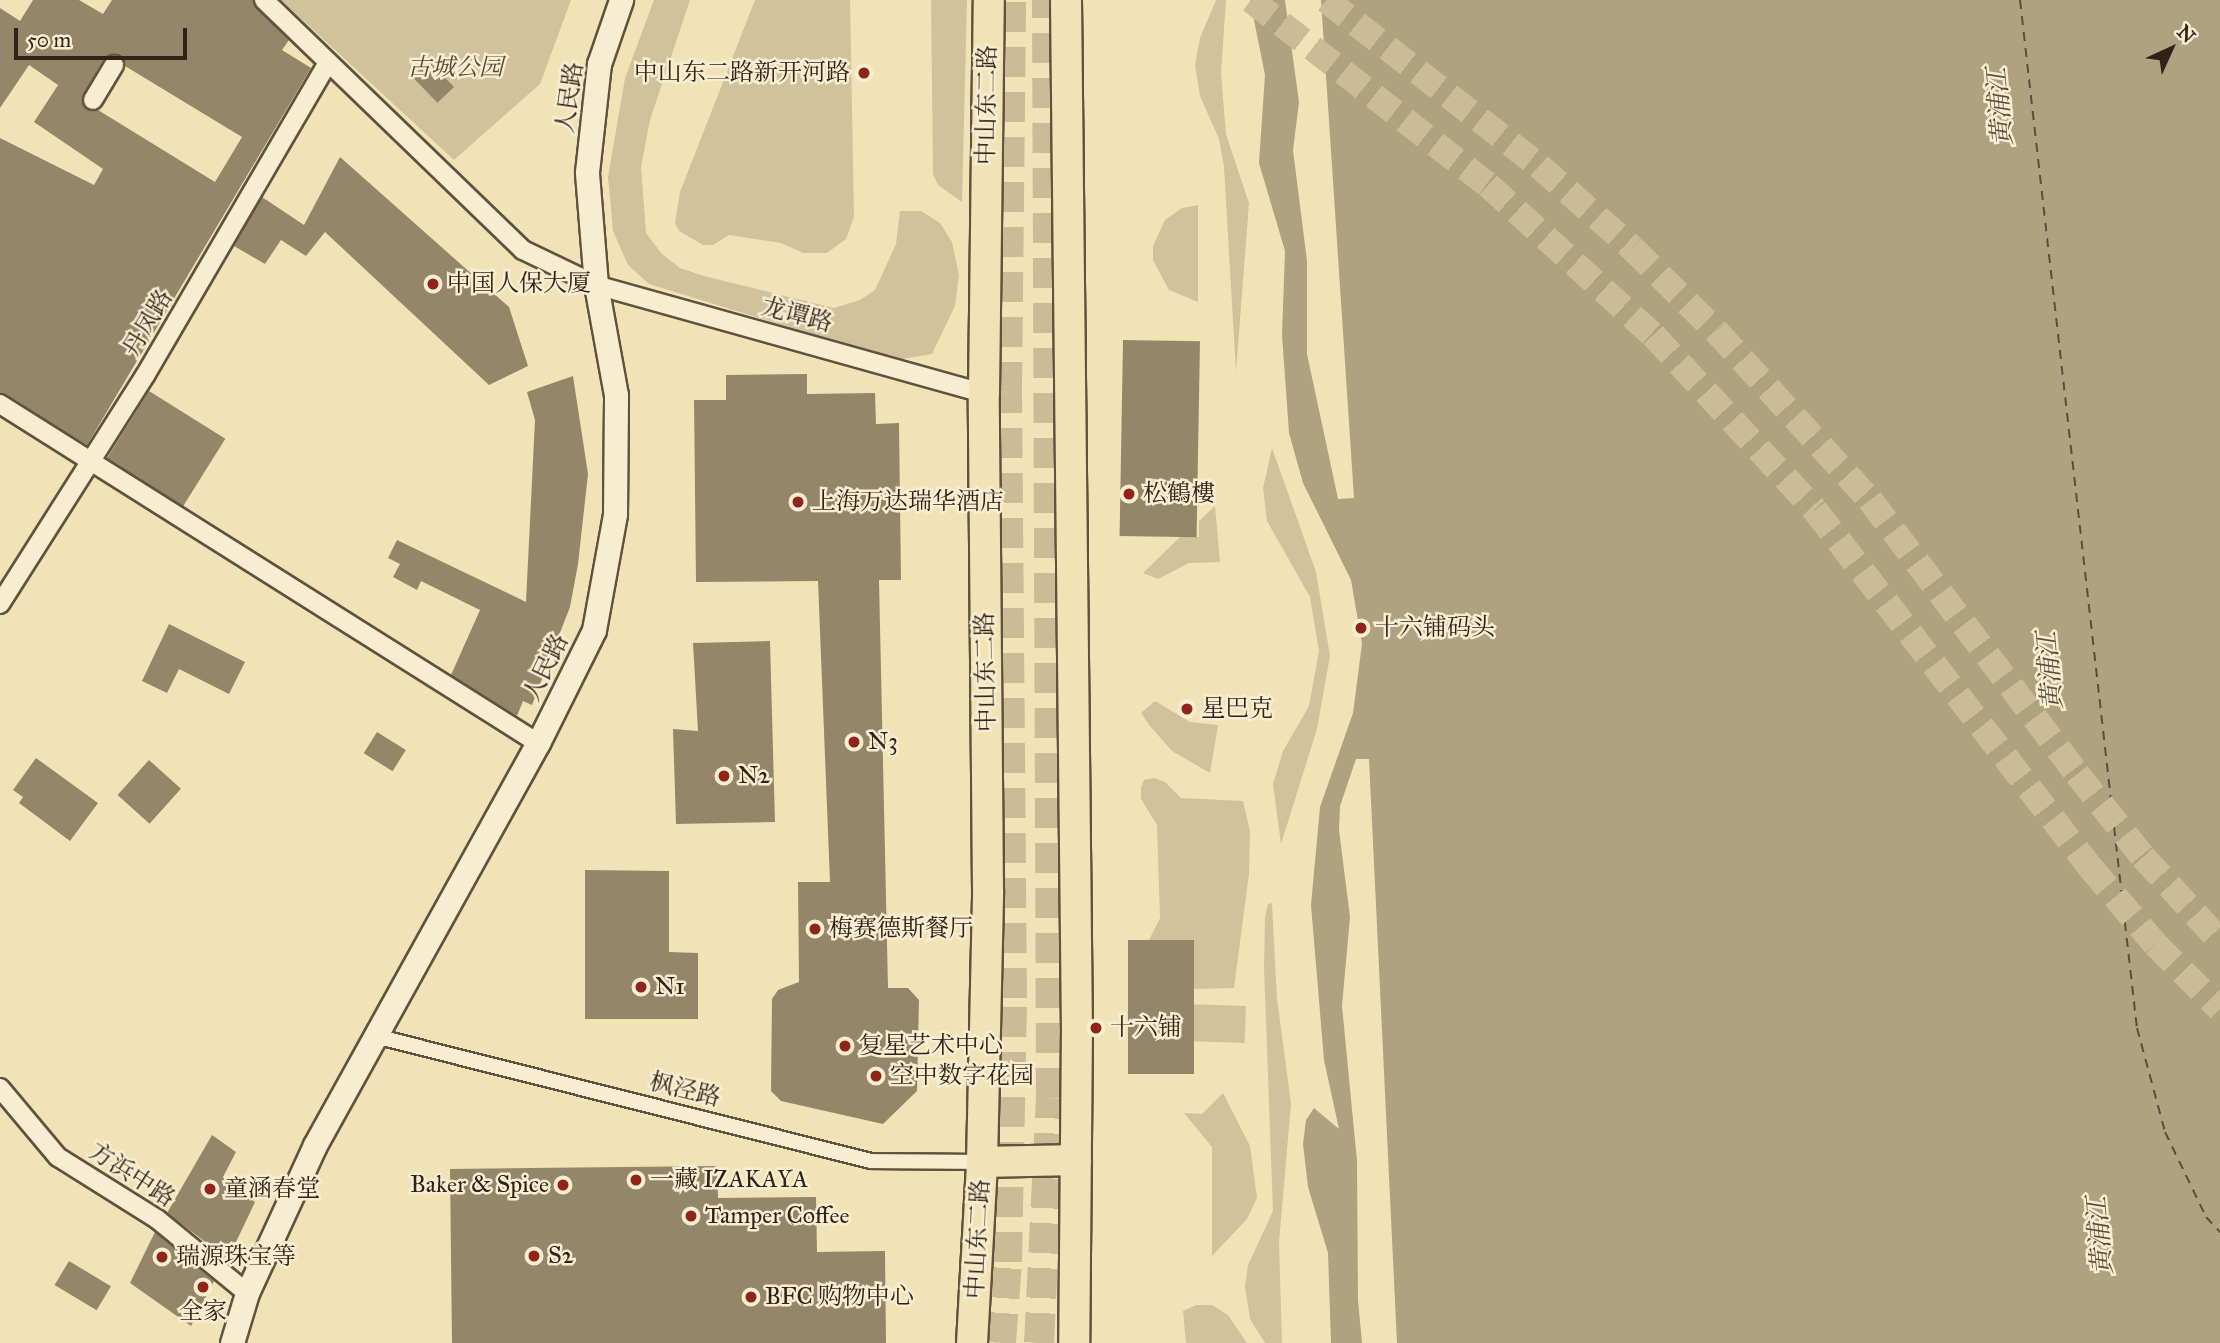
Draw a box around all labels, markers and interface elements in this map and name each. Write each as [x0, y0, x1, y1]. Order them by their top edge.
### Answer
scale bar [18, 14, 191, 58]
north arrow [2136, 14, 2206, 84]
text: N [2172, 20, 2200, 48]
text: 50 m [27, 27, 71, 53]
street label: 中山东二路 [972, 45, 1002, 165]
park label: 古城公园 [407, 54, 503, 82]
place label: 中山东二路新开河路 [634, 59, 850, 87]
street label: 人民路 [551, 60, 589, 136]
marker: 中山东二路新开河路 [856, 65, 872, 81]
water label: 黄浦江 [1981, 67, 2019, 147]
place label: 中国人保大厦 [447, 270, 591, 298]
marker: 中国人保大厦 [425, 276, 441, 292]
street label: 丹凤路 [117, 285, 179, 361]
street label: 龙谭路 [758, 292, 836, 338]
place label: 松鶴樓 [1143, 480, 1215, 508]
marker: 松鶴樓 [1121, 486, 1137, 502]
place label: 上海万达瑞华酒店 [812, 488, 1004, 516]
marker: 上海万达瑞华酒店 [790, 494, 806, 510]
street label: 中山东二路 [971, 612, 1001, 732]
place label: 十六铺码头 [1375, 614, 1495, 642]
marker: 十六铺码头 [1353, 620, 1369, 636]
street label: 人民路 [517, 629, 575, 707]
water label: 黄浦江 [2031, 631, 2069, 711]
place label: 星巴克 [1201, 695, 1273, 723]
marker: 星巴克 [1179, 701, 1195, 717]
place label: N3 [868, 728, 898, 756]
marker: N3 [846, 734, 862, 750]
place label: N2 [738, 762, 770, 790]
marker: N2 [716, 768, 732, 784]
place label: 梅赛德斯餐厅 [829, 915, 973, 943]
marker: 梅赛德斯餐厅 [807, 921, 823, 937]
place label: N1 [655, 973, 685, 1001]
marker: N1 [633, 979, 649, 995]
place label: 十六铺 [1110, 1014, 1182, 1042]
marker: 十六铺 [1088, 1020, 1104, 1036]
place label: 复星艺术中心 [859, 1032, 1003, 1060]
marker: 复星艺术中心 [837, 1038, 853, 1054]
place label: 空中数字花园 [890, 1062, 1034, 1090]
street label: 枫泾路 [647, 1067, 723, 1113]
marker: 空中数字花园 [868, 1068, 884, 1084]
street label: 方浜中路 [84, 1137, 180, 1213]
place label: 一藏 IZAKAYA [650, 1166, 808, 1194]
place label: Baker & Spice [410, 1171, 549, 1199]
marker: 一藏 IZAKAYA [628, 1172, 644, 1188]
place label: 童涵春堂 [224, 1175, 320, 1203]
marker: Baker & Spice [555, 1177, 571, 1193]
street label: 中山东二路 [960, 1178, 996, 1300]
marker: 童涵春堂 [202, 1181, 218, 1197]
water label: 黄浦江 [2081, 1196, 2119, 1276]
place label: Tamper Coffee [705, 1202, 849, 1230]
marker: Tamper Coffee [683, 1208, 699, 1224]
place label: S2 [548, 1242, 574, 1270]
place label: 瑞源珠宝等 [176, 1243, 296, 1271]
marker: S2 [526, 1248, 542, 1264]
marker: 瑞源珠宝等 [154, 1249, 170, 1265]
marker: 全家 [195, 1279, 211, 1295]
place label: BFC 购物中心 [765, 1283, 914, 1311]
marker: BFC 购物中心 [743, 1289, 759, 1305]
place label: 全家 [179, 1298, 227, 1326]

